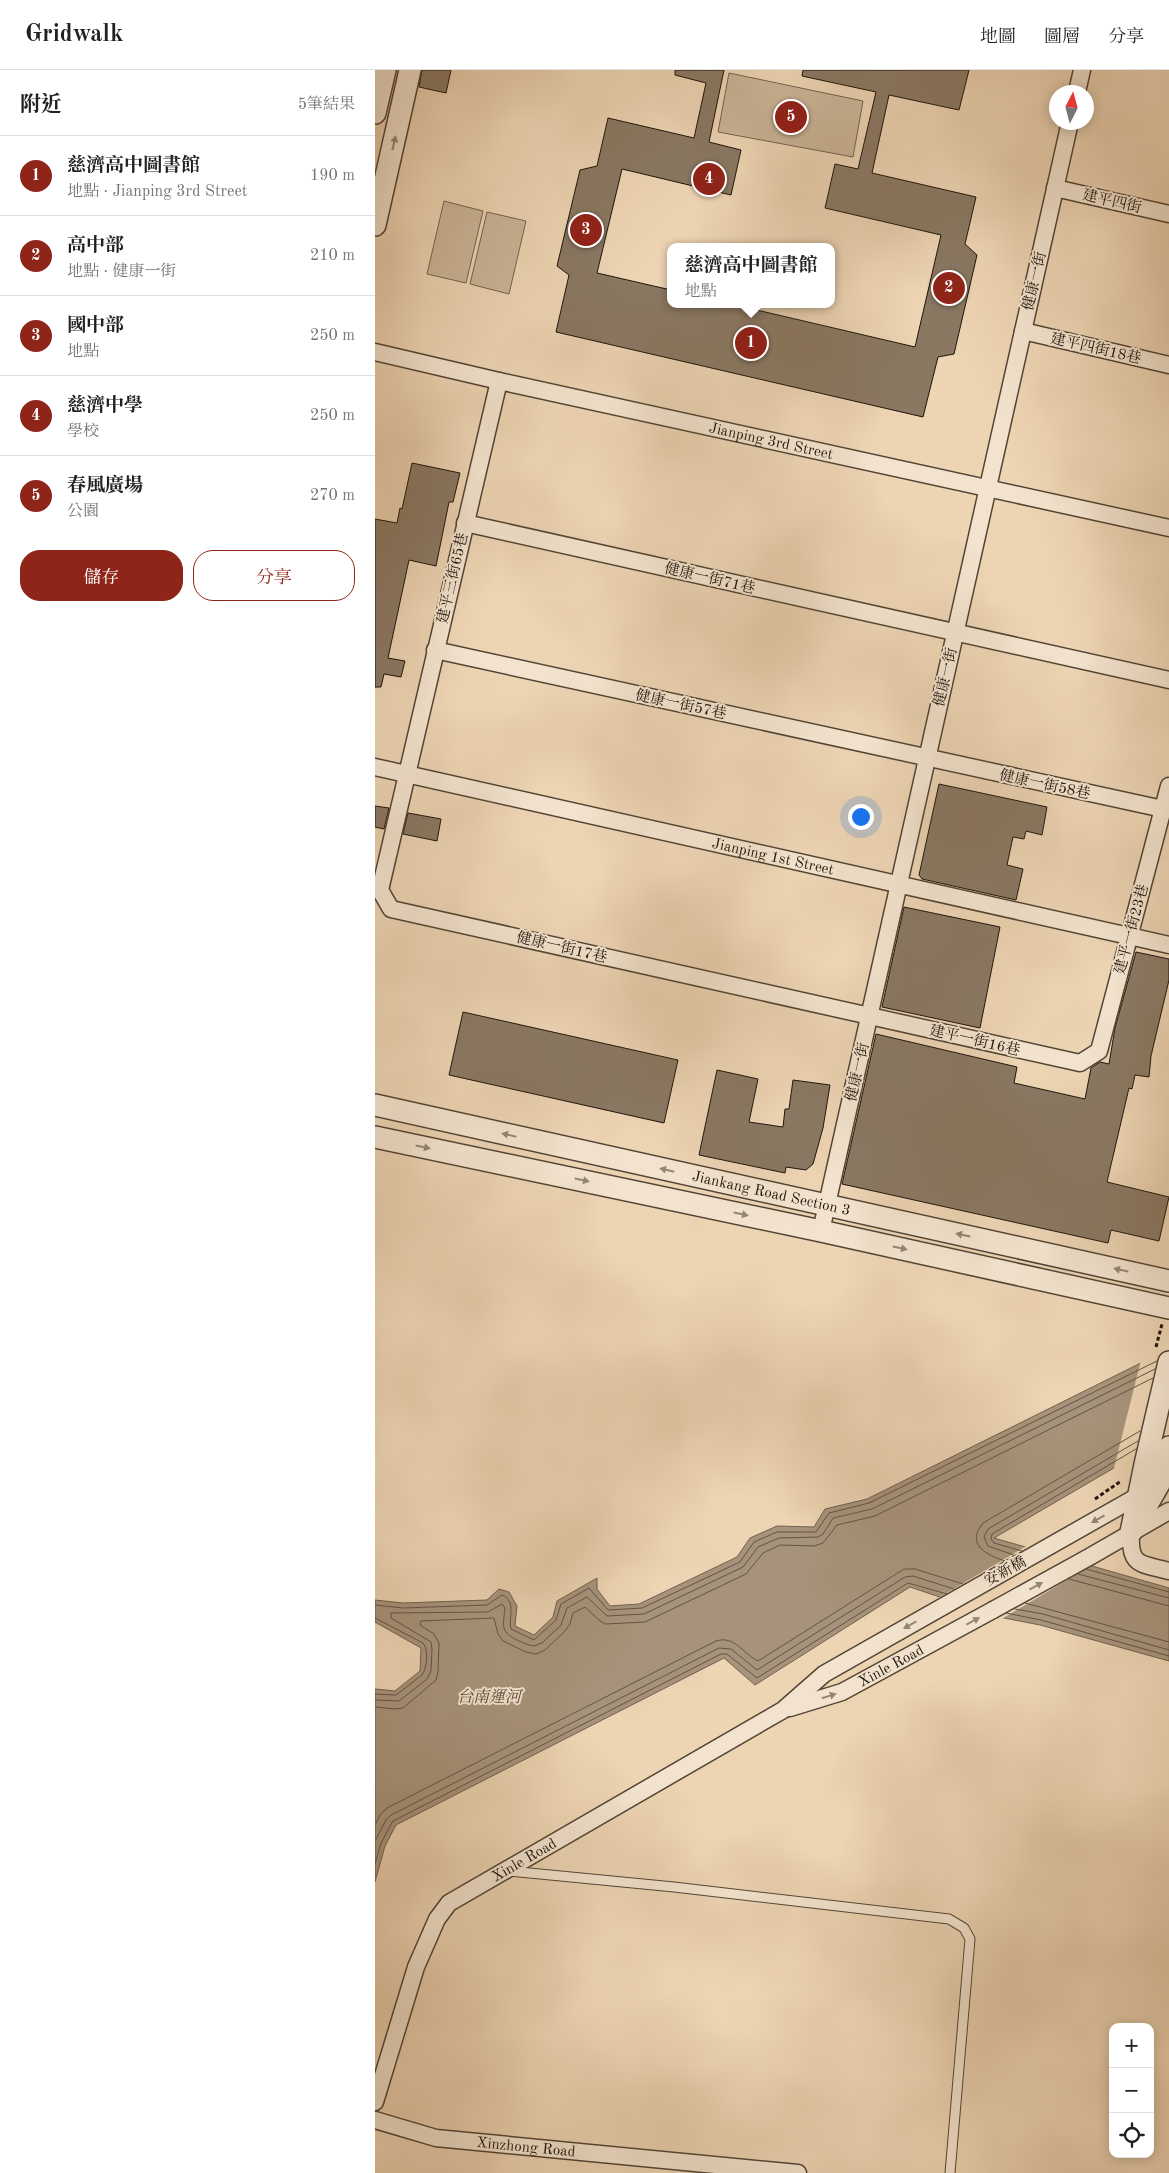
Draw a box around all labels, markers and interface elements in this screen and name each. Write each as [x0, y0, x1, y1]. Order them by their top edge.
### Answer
text: Gridwalk [25, 23, 123, 47]
text: 地圖 [980, 28, 1016, 46]
text: 圖層 [1044, 28, 1080, 46]
text: 分享 [1108, 28, 1144, 46]
north arrow [1049, 85, 1094, 130]
text: 附近 [20, 95, 62, 116]
text: 5筆結果 [298, 97, 355, 113]
pin: 5 [775, 98, 807, 136]
one-way arrow [390, 136, 398, 151]
text: 慈濟高中圖書館 [67, 157, 200, 176]
pin: 4 [693, 160, 725, 198]
text: 1 [31, 168, 41, 184]
text: 190 m [310, 168, 355, 184]
text: 地點 · Jianping 3rd Street [67, 184, 247, 200]
street label: 建平四街 [1081, 186, 1143, 217]
pin: 3 [570, 211, 602, 249]
text: 高中部 [67, 237, 124, 256]
popup [667, 243, 835, 308]
text: 2 [31, 248, 41, 264]
text: 210 m [310, 248, 355, 264]
street label: 健康一街 [1019, 250, 1050, 312]
text: 慈濟高中圖書館 [684, 257, 818, 276]
text: 地點 · 健康一街 [67, 264, 176, 280]
pin: 2 [933, 269, 965, 307]
text: 地點 [684, 284, 717, 300]
text: 國中部 [67, 317, 124, 336]
pin: 1 [735, 324, 767, 362]
text: 3 [31, 328, 41, 344]
text: 250 m [310, 328, 355, 344]
street label: 建平四街18巷 [1049, 330, 1143, 367]
text: 地點 [67, 344, 99, 360]
text: 慈濟中學 [67, 397, 143, 416]
text: 4 [31, 408, 41, 424]
text: 250 m [310, 408, 355, 424]
street label: Jianping 3rd Street [707, 421, 834, 463]
text: 學校 [67, 424, 99, 440]
text: 春風廣場 [67, 477, 143, 496]
text: 5 [31, 488, 41, 504]
text: 270 m [310, 488, 355, 504]
text: 公園 [67, 504, 99, 520]
street label: 建平三街65巷 [434, 531, 471, 625]
button: 儲存 [20, 550, 183, 601]
button: 分享 [193, 550, 355, 601]
street label: 健康一街71巷 [663, 560, 757, 597]
street label: 健康一街 [930, 646, 961, 708]
street label: 健康一街57巷 [634, 687, 728, 722]
street label: 健康一街58巷 [998, 767, 1092, 802]
your location [848, 804, 874, 830]
street label: Jianping 1st Street [710, 837, 835, 879]
street label: 建平一街23巷 [1111, 882, 1152, 976]
street label: 健康一街17巷 [515, 929, 609, 966]
street label: 建平一街16巷 [928, 1022, 1022, 1059]
street label: 健康一街 [842, 1041, 873, 1103]
one-way arrow [500, 1130, 516, 1138]
one-way arrow [415, 1143, 430, 1151]
one-way arrow [660, 1166, 675, 1174]
street label: Jiankang Road Section 3 [691, 1170, 852, 1219]
one-way arrow [574, 1177, 590, 1185]
one-way arrow [733, 1210, 748, 1218]
one-way arrow [955, 1231, 970, 1239]
one-way arrow [892, 1244, 907, 1252]
one-way arrow [1114, 1266, 1129, 1274]
one-way arrow [1091, 1514, 1104, 1523]
street label: 安新橋 [981, 1553, 1029, 1590]
one-way arrow [1029, 1582, 1043, 1591]
one-way arrow [966, 1617, 981, 1625]
one-way arrow [903, 1621, 917, 1629]
street label: Xinle Road [856, 1643, 927, 1691]
water label: 台南運河 [457, 1688, 524, 1706]
one-way arrow [822, 1691, 837, 1699]
street label: Xinle Road [490, 1836, 560, 1886]
map controls [1109, 2023, 1154, 2158]
button: + [1109, 2023, 1154, 2068]
button: − [1109, 2068, 1154, 2113]
button: locate [1109, 2113, 1154, 2158]
street label: Xinzhong Road [476, 2136, 576, 2160]

